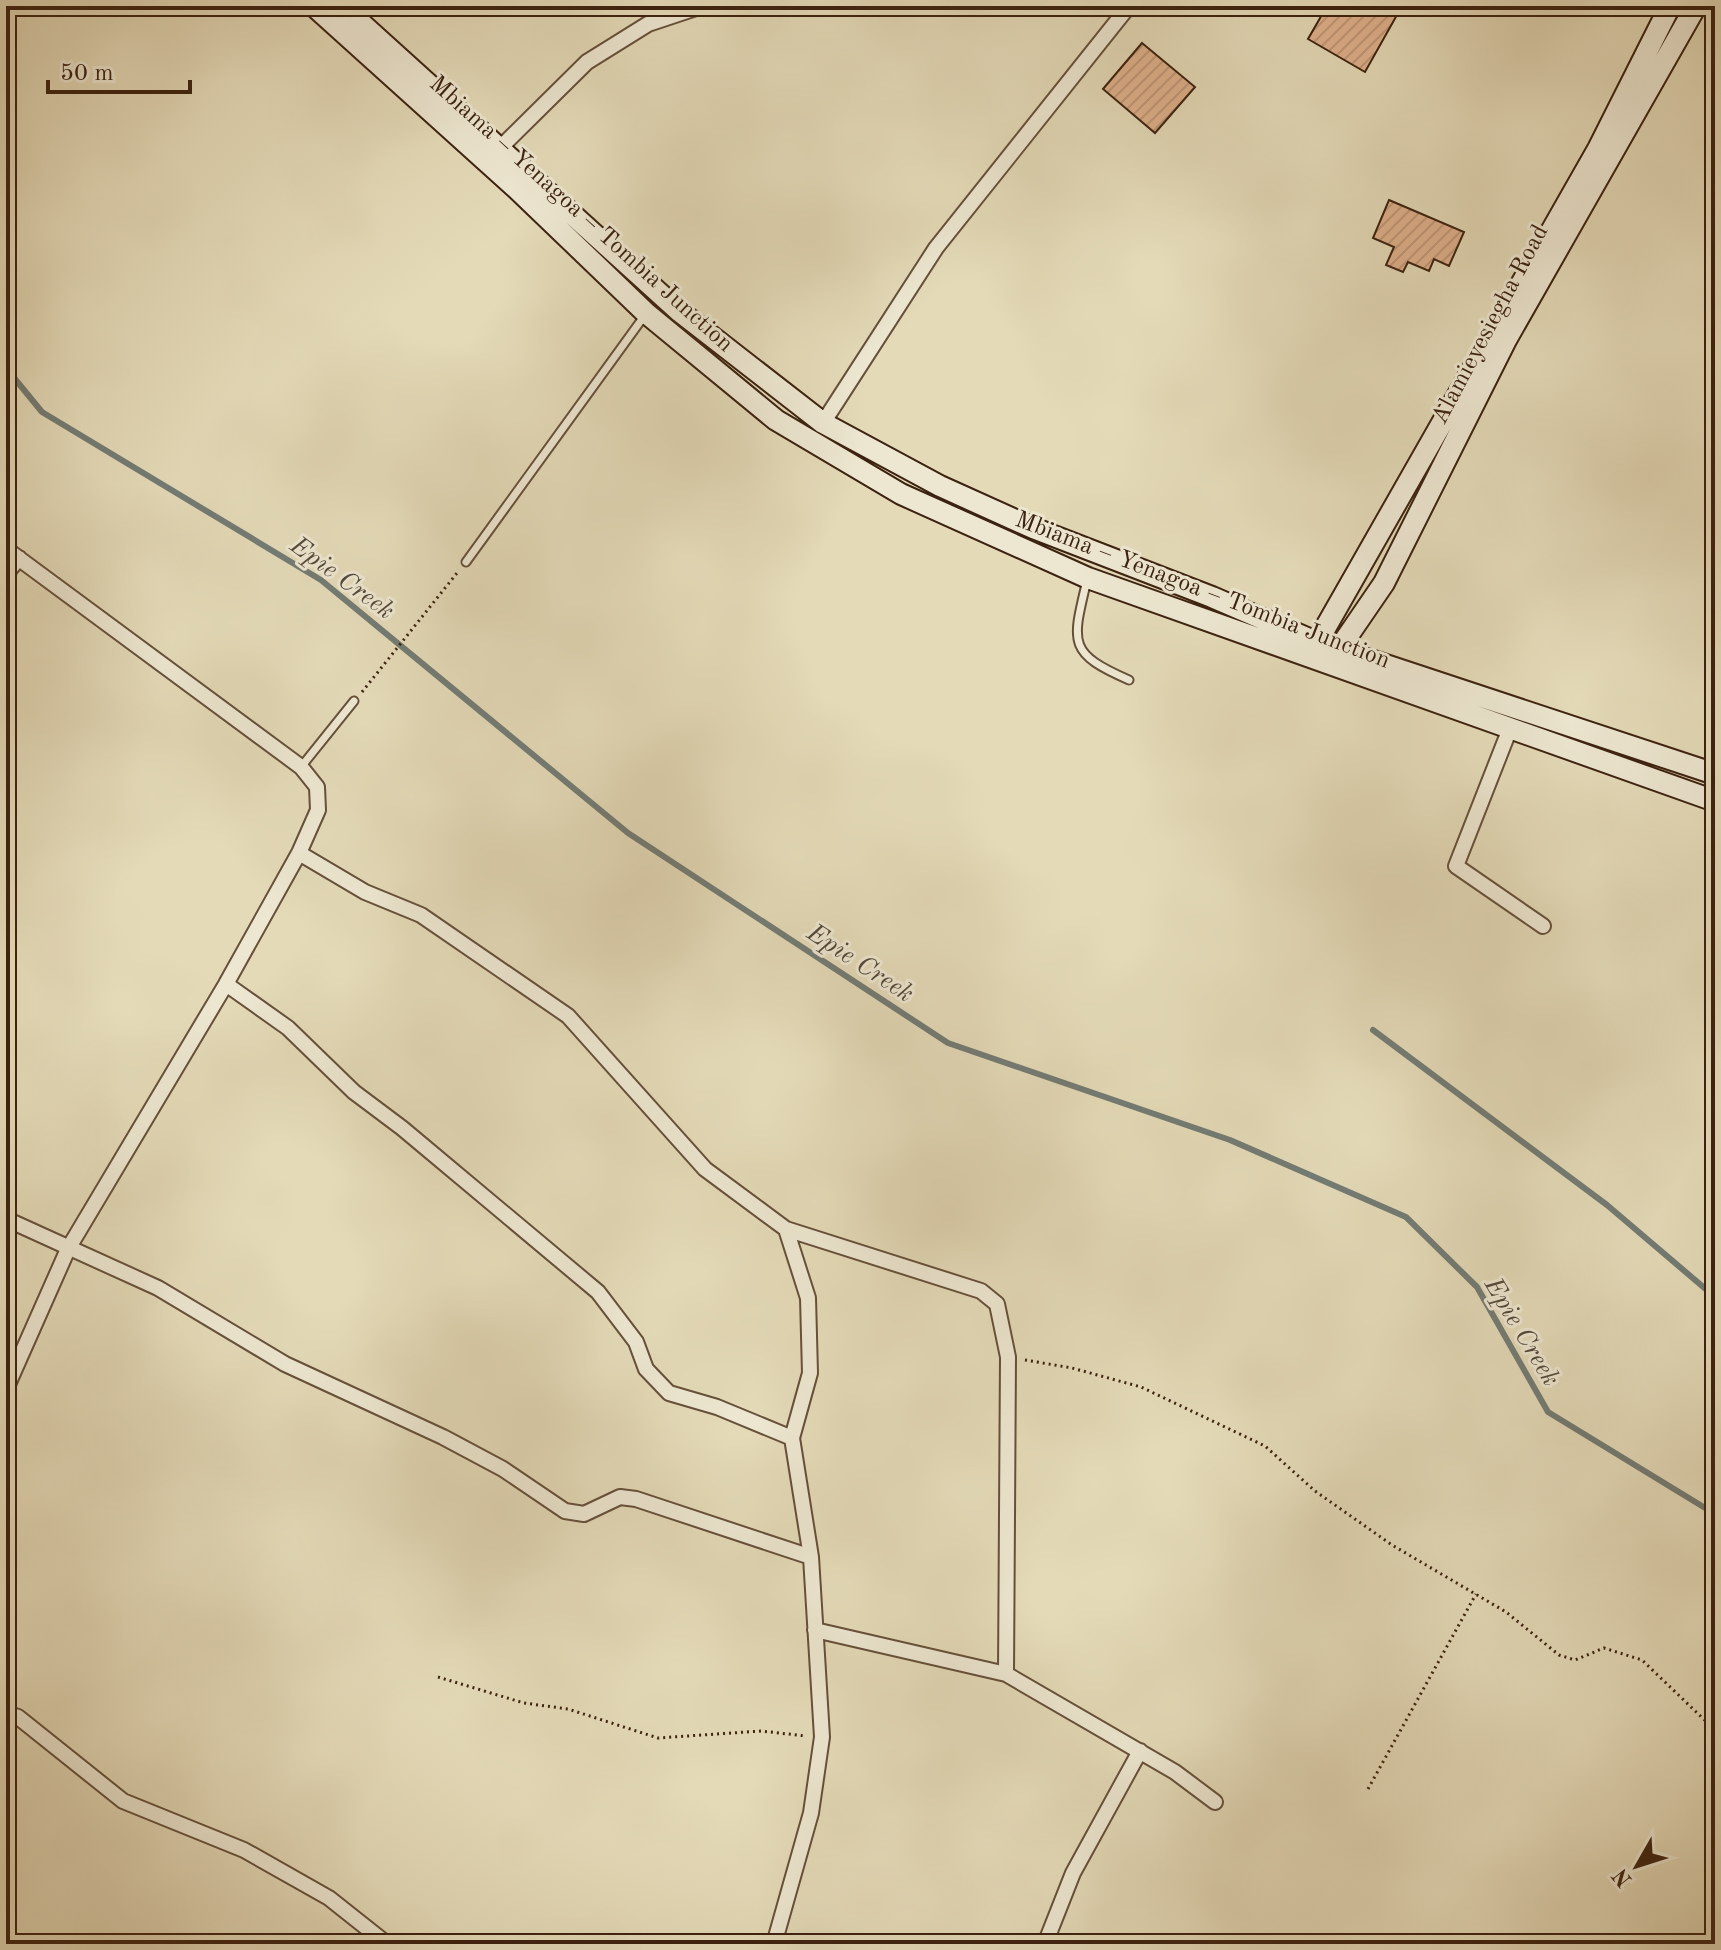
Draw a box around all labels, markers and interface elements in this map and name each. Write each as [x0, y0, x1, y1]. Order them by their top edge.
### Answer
scale bar [48, 44, 190, 94]
text: 50 m [60, 62, 114, 86]
street label: Mbiama – Yenagoa – Tombia Junction [424, 72, 737, 357]
street label: Alamieyesiegha Road [1428, 221, 1553, 429]
street label: Mbiama – Yenagoa – Tombia Junction [1012, 508, 1393, 674]
water label: Epie Creek [284, 532, 399, 625]
water label: Epie Creek [801, 919, 918, 1008]
water label: Epie Creek [1478, 1272, 1564, 1391]
north arrow [1597, 1826, 1677, 1906]
text: N [1609, 1864, 1637, 1891]

